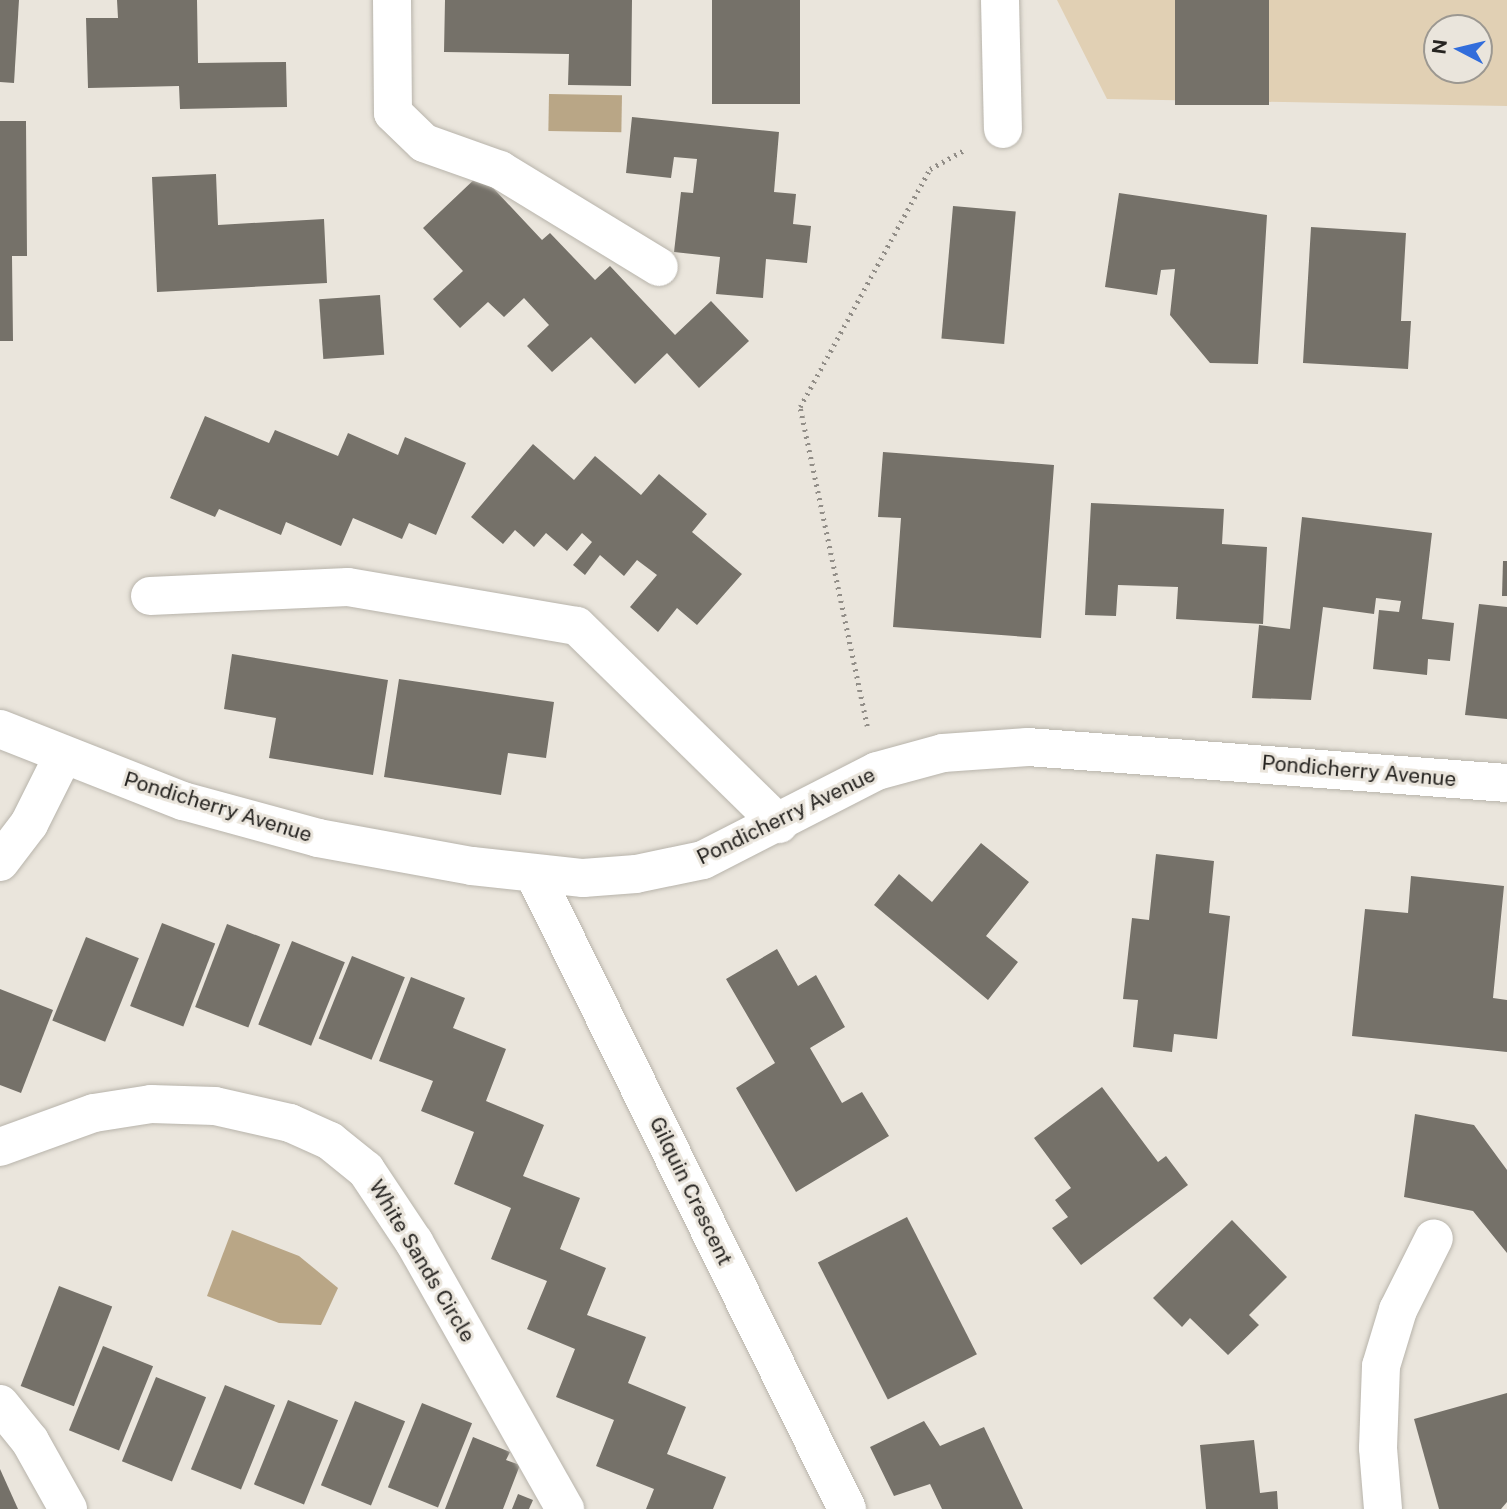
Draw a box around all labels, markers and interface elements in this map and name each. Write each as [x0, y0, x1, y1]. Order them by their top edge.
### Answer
north arrow [1423, 14, 1493, 84]
text: N [1427, 38, 1451, 55]
street label: Pondicherry Avenue [1261, 750, 1457, 792]
street label: Pondicherry Avenue [693, 762, 879, 870]
street label: Pondicherry Avenue [121, 766, 315, 848]
street label: Gilquin Crescent [644, 1113, 738, 1269]
street label: White Sands Circle [364, 1175, 480, 1347]

